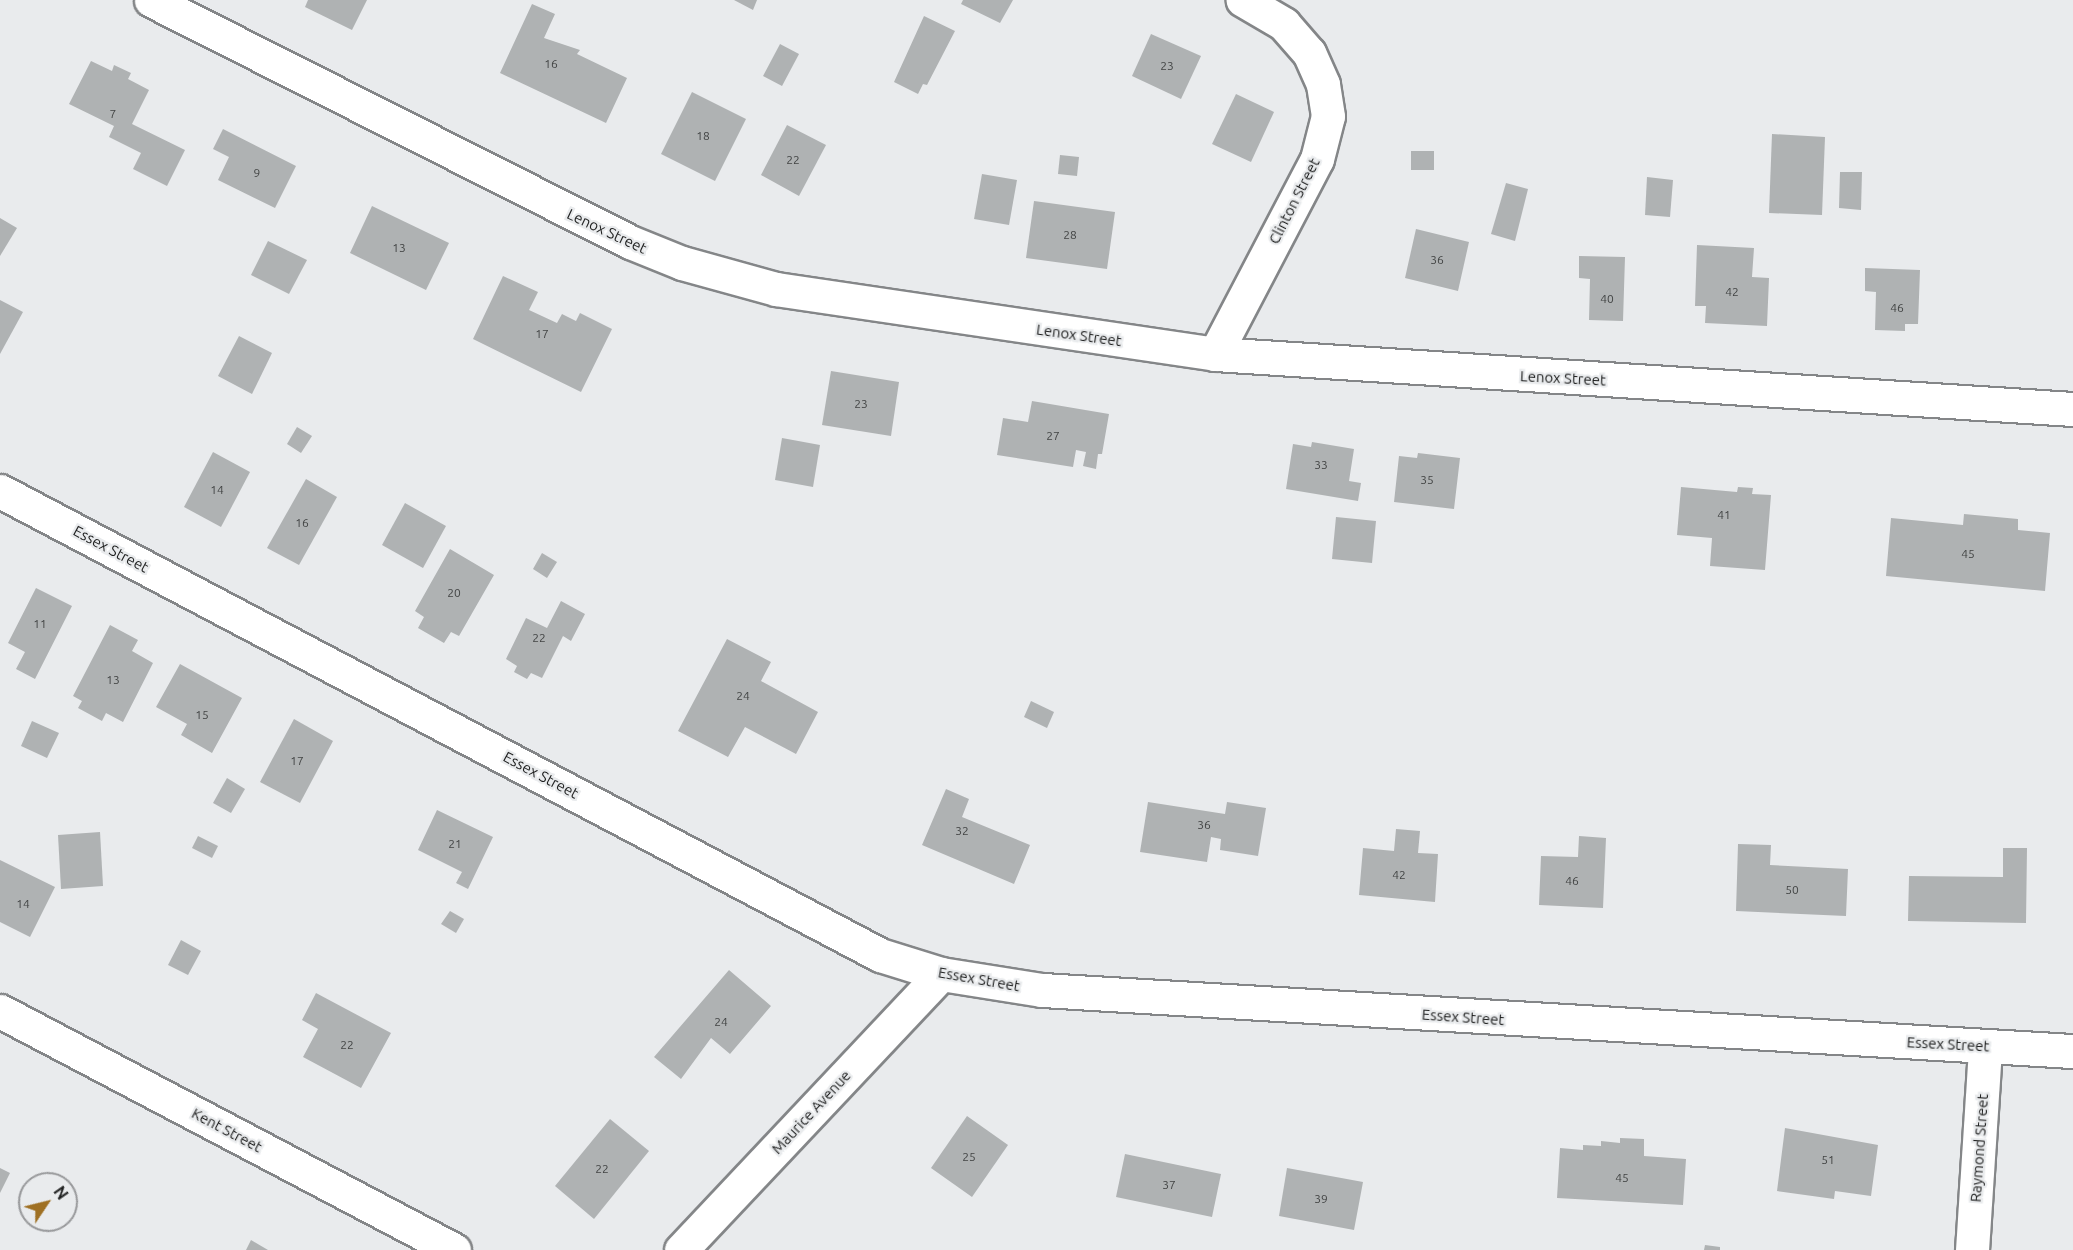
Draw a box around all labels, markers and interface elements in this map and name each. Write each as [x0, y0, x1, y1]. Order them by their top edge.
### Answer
house number: 16 [544, 57, 558, 71]
house number: 23 [1160, 59, 1174, 73]
house number: 7 [110, 107, 116, 121]
house number: 18 [696, 129, 710, 143]
house number: 22 [786, 153, 800, 167]
street label: Clinton Street [1265, 155, 1323, 247]
house number: 9 [254, 166, 260, 180]
street label: Lenox Street [564, 205, 650, 257]
house number: 28 [1063, 228, 1077, 242]
house number: 13 [392, 241, 406, 255]
house number: 36 [1430, 253, 1444, 267]
house number: 42 [1725, 285, 1739, 299]
house number: 40 [1600, 292, 1614, 306]
house number: 46 [1890, 301, 1904, 315]
street label: Lenox Street [1035, 320, 1123, 350]
house number: 17 [535, 327, 549, 341]
street label: Lenox Street [1520, 367, 1606, 389]
house number: 23 [854, 397, 868, 411]
house number: 27 [1046, 429, 1060, 443]
house number: 33 [1314, 458, 1328, 472]
house number: 35 [1420, 473, 1434, 487]
house number: 14 [210, 483, 224, 497]
house number: 41 [1717, 508, 1731, 522]
house number: 16 [295, 516, 309, 530]
street label: Essex Street [70, 522, 152, 576]
house number: 45 [1961, 547, 1975, 561]
house number: 20 [447, 586, 461, 600]
house number: 11 [33, 617, 47, 631]
house number: 22 [532, 631, 546, 645]
house number: 13 [106, 673, 120, 687]
house number: 24 [736, 689, 750, 703]
house number: 15 [195, 708, 209, 722]
street label: Essex Street [500, 748, 582, 802]
house number: 17 [290, 754, 304, 768]
house number: 36 [1197, 818, 1211, 832]
house number: 32 [955, 824, 969, 838]
house number: 21 [448, 837, 462, 851]
house number: 42 [1392, 868, 1406, 882]
house number: 46 [1565, 874, 1579, 888]
house number: 50 [1785, 883, 1799, 897]
house number: 14 [16, 897, 30, 911]
street label: Essex Street [937, 963, 1021, 995]
street label: Essex Street [1421, 1005, 1505, 1029]
house number: 24 [714, 1015, 728, 1029]
street label: Essex Street [1906, 1033, 1990, 1055]
house number: 22 [340, 1038, 354, 1052]
street label: Maurice Avenue [768, 1066, 854, 1158]
street label: Raymond Street [1966, 1093, 1992, 1203]
street label: Kent Street [189, 1104, 265, 1156]
house number: 25 [962, 1150, 976, 1164]
house number: 51 [1821, 1153, 1835, 1167]
house number: 22 [595, 1162, 609, 1176]
house number: 45 [1615, 1171, 1629, 1185]
north arrow [18, 1172, 78, 1232]
house number: 37 [1162, 1178, 1176, 1192]
text: N [50, 1183, 72, 1203]
house number: 39 [1314, 1192, 1328, 1206]

